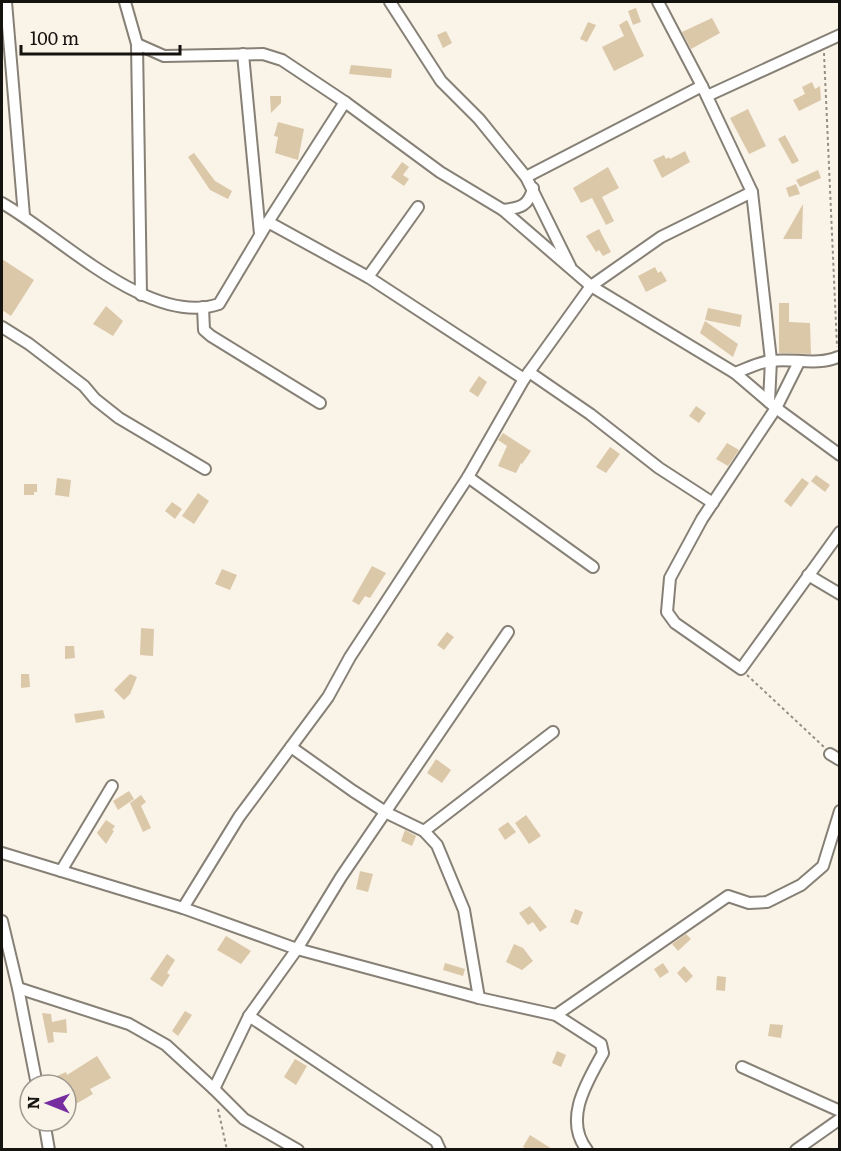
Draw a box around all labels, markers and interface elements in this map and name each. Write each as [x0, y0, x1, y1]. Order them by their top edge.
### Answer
scale bar [21, 18, 180, 56]
text: 100 m [30, 24, 79, 51]
north arrow [18, 1073, 78, 1133]
text: N [20, 1096, 44, 1110]

